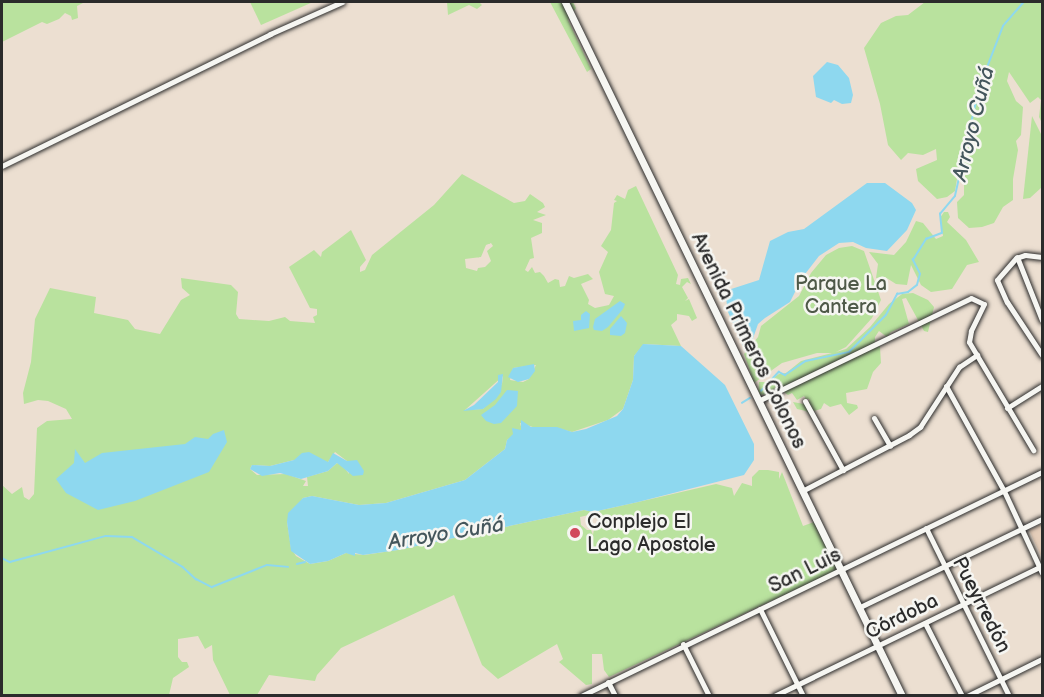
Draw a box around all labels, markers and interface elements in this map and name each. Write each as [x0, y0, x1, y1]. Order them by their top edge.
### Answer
water label: Arroyo Cuñá [948, 64, 1000, 184]
street label: Avenida Primeros Colonos [685, 229, 811, 453]
park label: Parque La Cantera [795, 272, 887, 319]
place label: Conplejo El Lago Apostole [587, 510, 716, 557]
water label: Arroyo Cuñá [386, 512, 506, 556]
marker: Conplejo El Lago Apostole [568, 526, 582, 540]
street label: San Luis [765, 543, 845, 599]
street label: Pueyrredón [947, 553, 1015, 657]
street label: Córdoba [862, 589, 942, 645]

